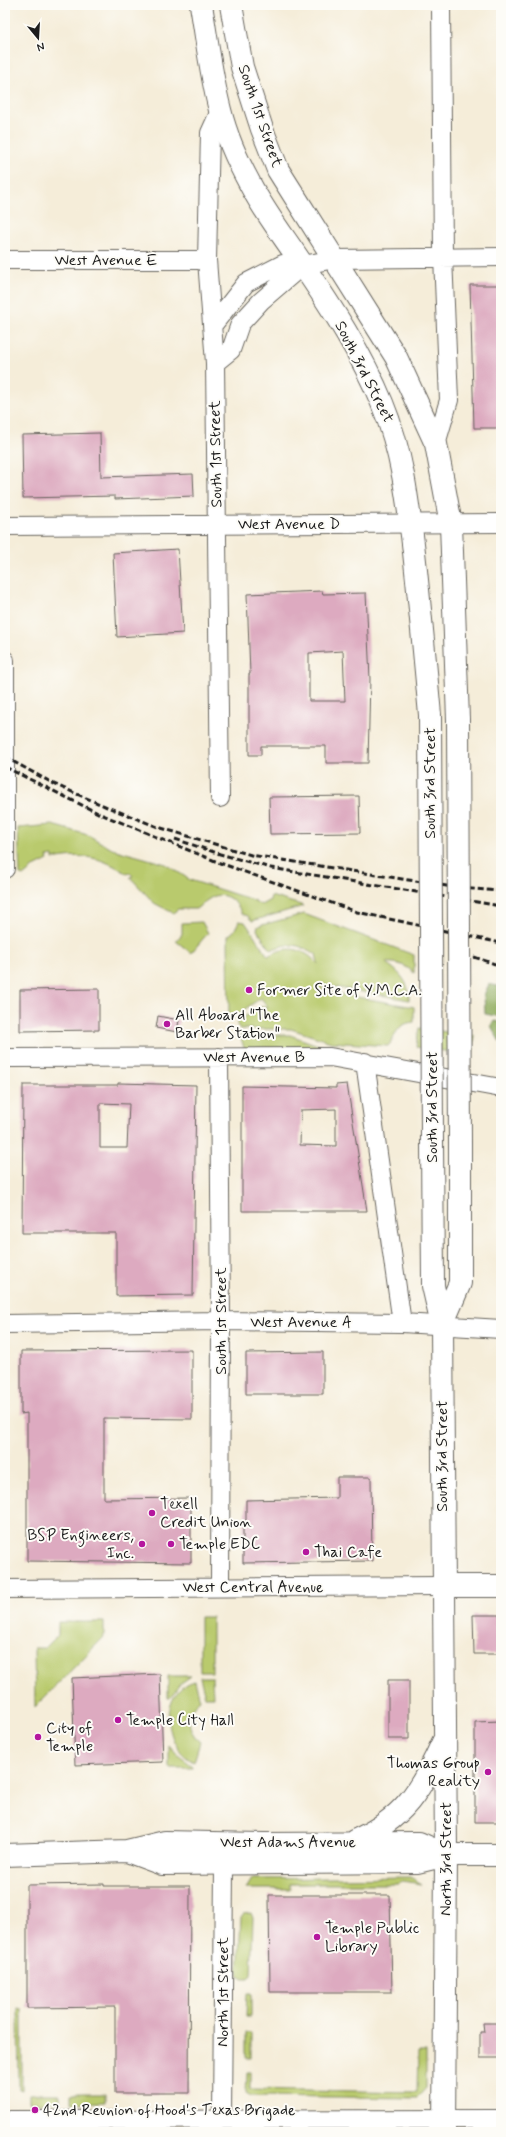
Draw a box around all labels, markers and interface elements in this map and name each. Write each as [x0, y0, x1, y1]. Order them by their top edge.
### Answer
north arrow [18, 18, 58, 58]
text: N [35, 39, 46, 54]
street label: South 1st Street [233, 62, 288, 171]
street label: West Avenue E [55, 250, 157, 271]
street label: South 3rd Street [329, 317, 399, 427]
street label: South 1st Street [205, 400, 227, 508]
street label: West Avenue D [238, 514, 340, 535]
street label: South 3rd Street [420, 727, 441, 839]
place label: Former Site of Y.M.C.A. [257, 980, 422, 1001]
marker: Former Site of Y.M.C.A. [244, 985, 254, 995]
place label: All Aboard "The Barber Station" [175, 1005, 280, 1044]
marker: All Aboard "The Barber Station" [162, 1019, 172, 1029]
street label: West Avenue B [203, 1047, 305, 1068]
street label: South 3rd Street [422, 1051, 443, 1163]
street label: South 1st Street [211, 1267, 232, 1375]
street label: West Avenue A [250, 1312, 352, 1333]
street label: South 3rd Street [432, 1400, 453, 1512]
place label: Texell Credit Union [160, 1494, 253, 1533]
marker: Texell Credit Union [147, 1508, 157, 1518]
place label: BSP Engineers, Inc. [27, 1525, 134, 1564]
place label: Temple EDC [179, 1534, 260, 1555]
marker: BSP Engineers, Inc. [137, 1539, 147, 1549]
marker: Temple EDC [166, 1539, 176, 1549]
place label: Thai Cafe [314, 1542, 382, 1563]
marker: Thai Cafe [301, 1547, 311, 1557]
street label: West Central Avenue [182, 1577, 324, 1598]
place label: Temple City Hall [126, 1710, 234, 1731]
marker: Temple City Hall [113, 1715, 123, 1725]
place label: City of Temple [46, 1718, 93, 1757]
marker: City of Temple [33, 1732, 43, 1742]
place label: Thomas Group Reality [387, 1753, 480, 1792]
marker: Thomas Group Reality [483, 1767, 493, 1777]
street label: North 3rd Street [436, 1802, 457, 1916]
street label: West Adams Avenue [220, 1832, 357, 1853]
place label: Temple Public Library [325, 1918, 420, 1957]
marker: Temple Public Library [312, 1932, 322, 1942]
street label: North 1st Street [213, 1937, 234, 2047]
place label: 42nd Reunion of Hood's Texas Brigade [43, 2100, 296, 2121]
marker: 42nd Reunion of Hood's Texas Brigade [30, 2105, 40, 2115]

